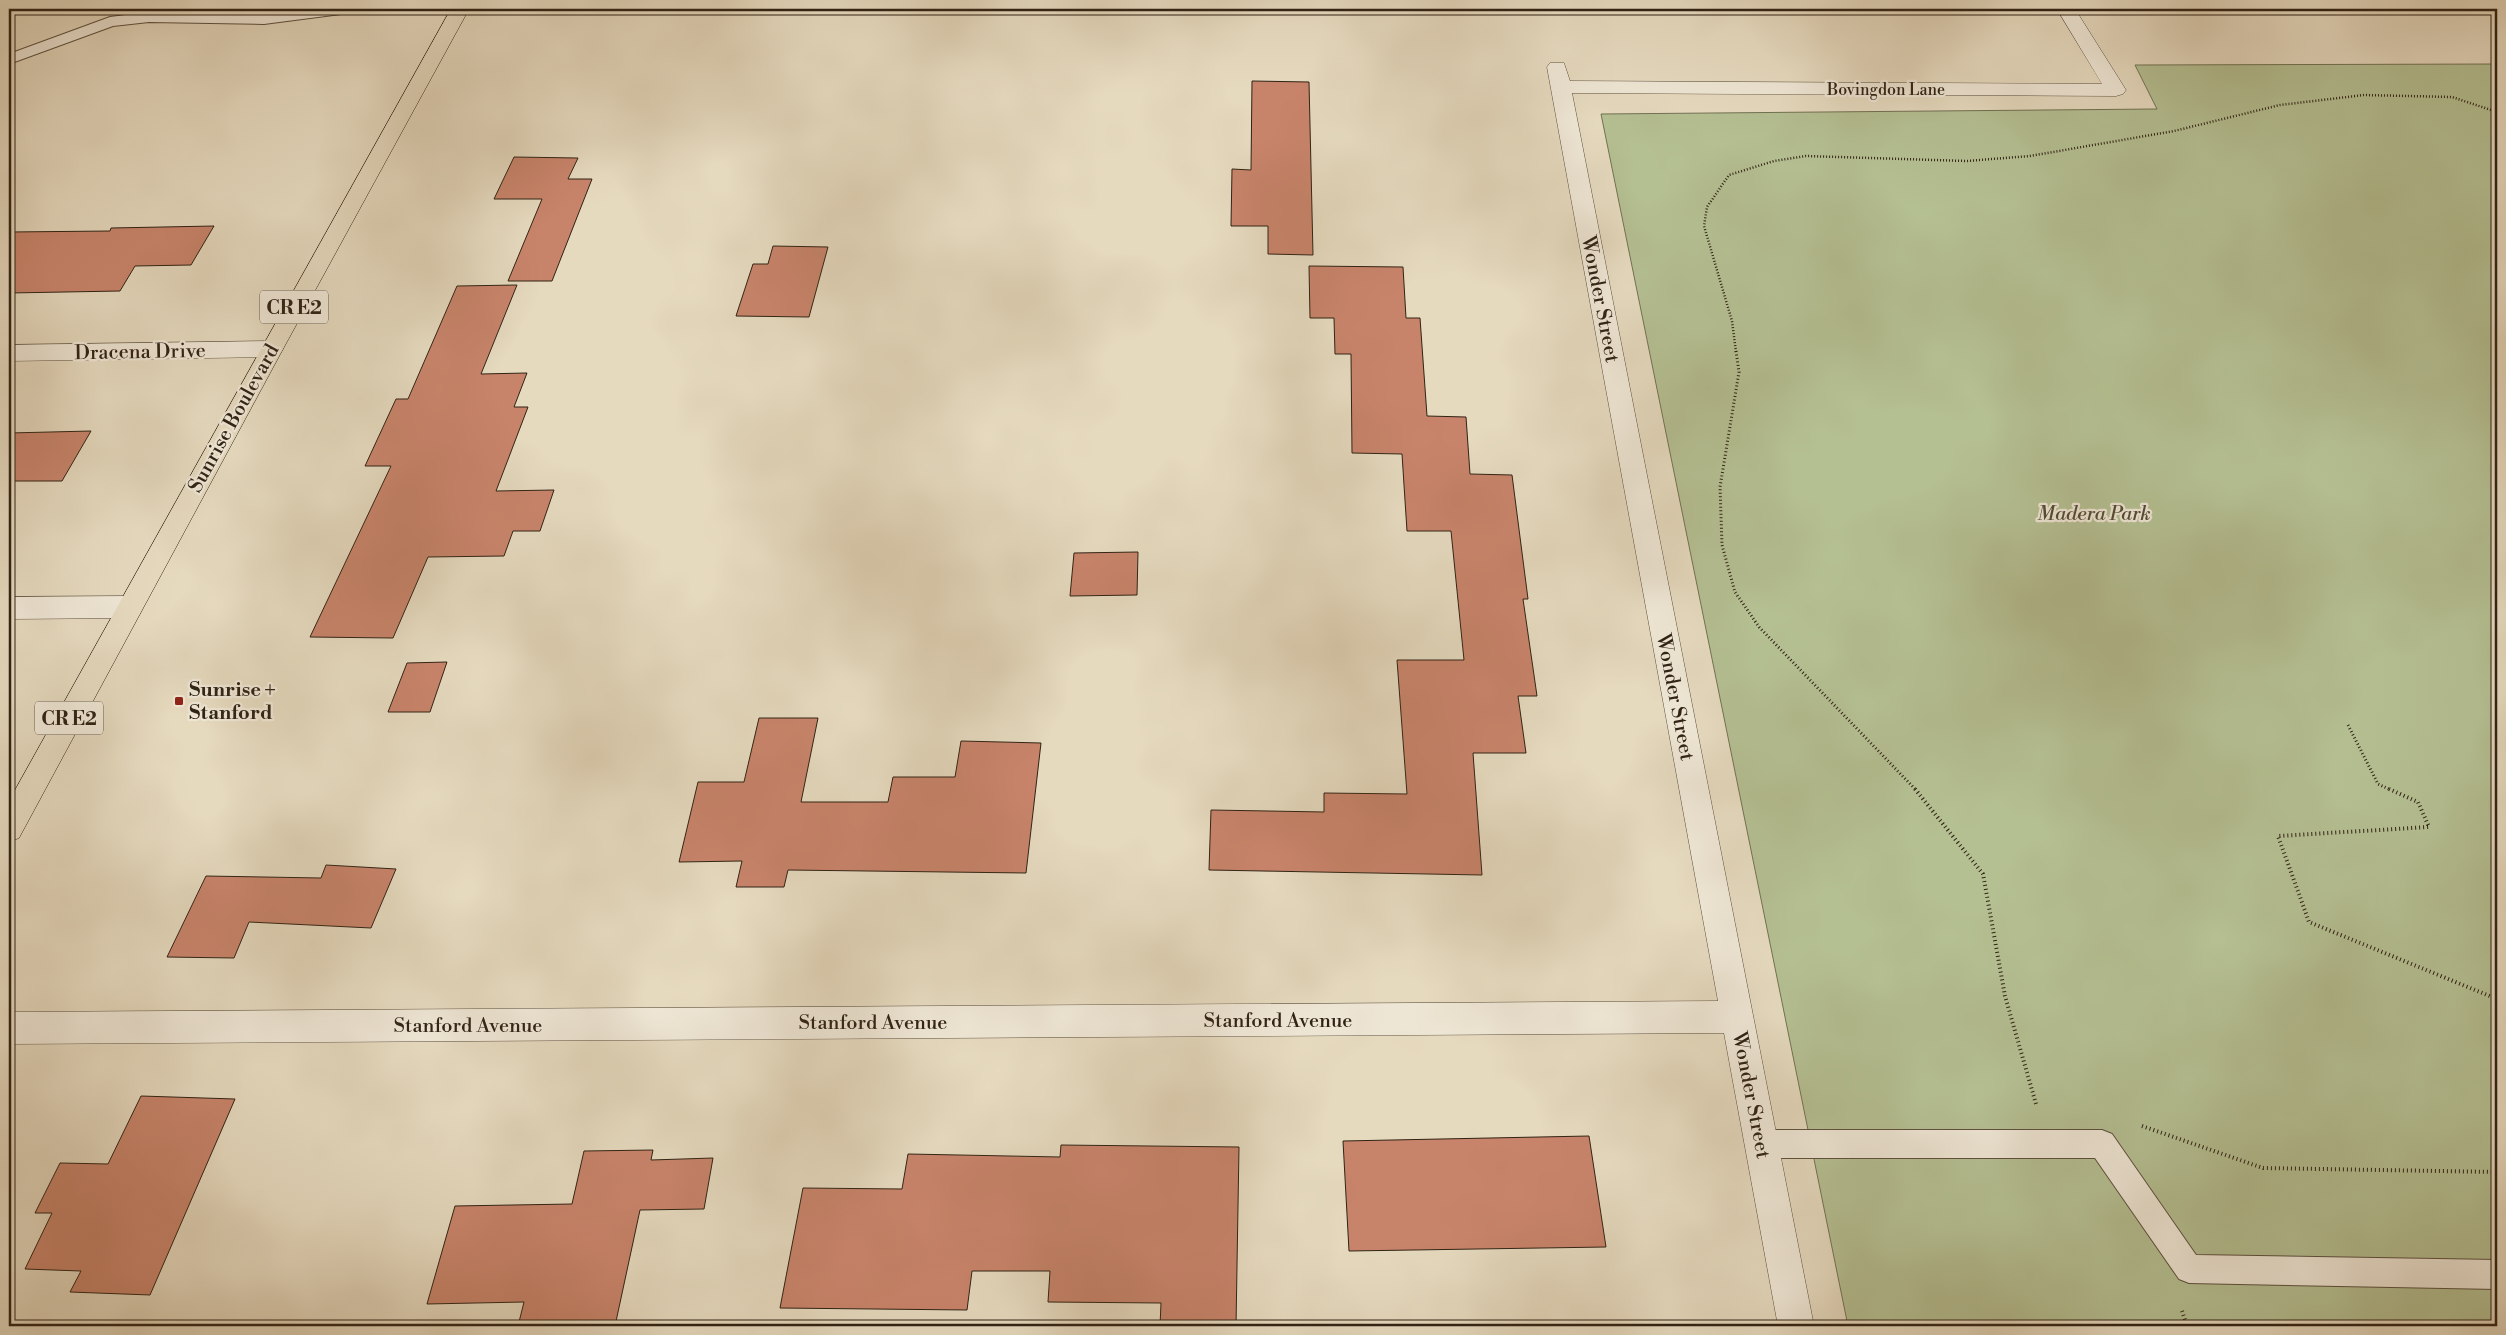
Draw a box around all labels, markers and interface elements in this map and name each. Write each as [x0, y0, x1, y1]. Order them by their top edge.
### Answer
street label: Bovingdon Lane [1826, 80, 1945, 100]
street label: Wonder Street [1575, 233, 1624, 365]
road number: CR E2 [260, 290, 328, 324]
street label: Dracena Drive [74, 339, 206, 366]
street label: Sunrise Boulevard [183, 340, 286, 497]
park label: Madera Park [2037, 502, 2151, 527]
street label: Wonder Street [1650, 631, 1699, 763]
place label: Sunrise + Stanford [189, 678, 276, 726]
marker: Sunrise + Stanford [173, 695, 185, 707]
road number: CR E2 [35, 701, 103, 734]
street label: Stanford Avenue [1204, 1009, 1352, 1034]
street label: Stanford Avenue [799, 1011, 947, 1036]
street label: Stanford Avenue [394, 1014, 542, 1039]
street label: Wonder Street [1726, 1029, 1775, 1161]

